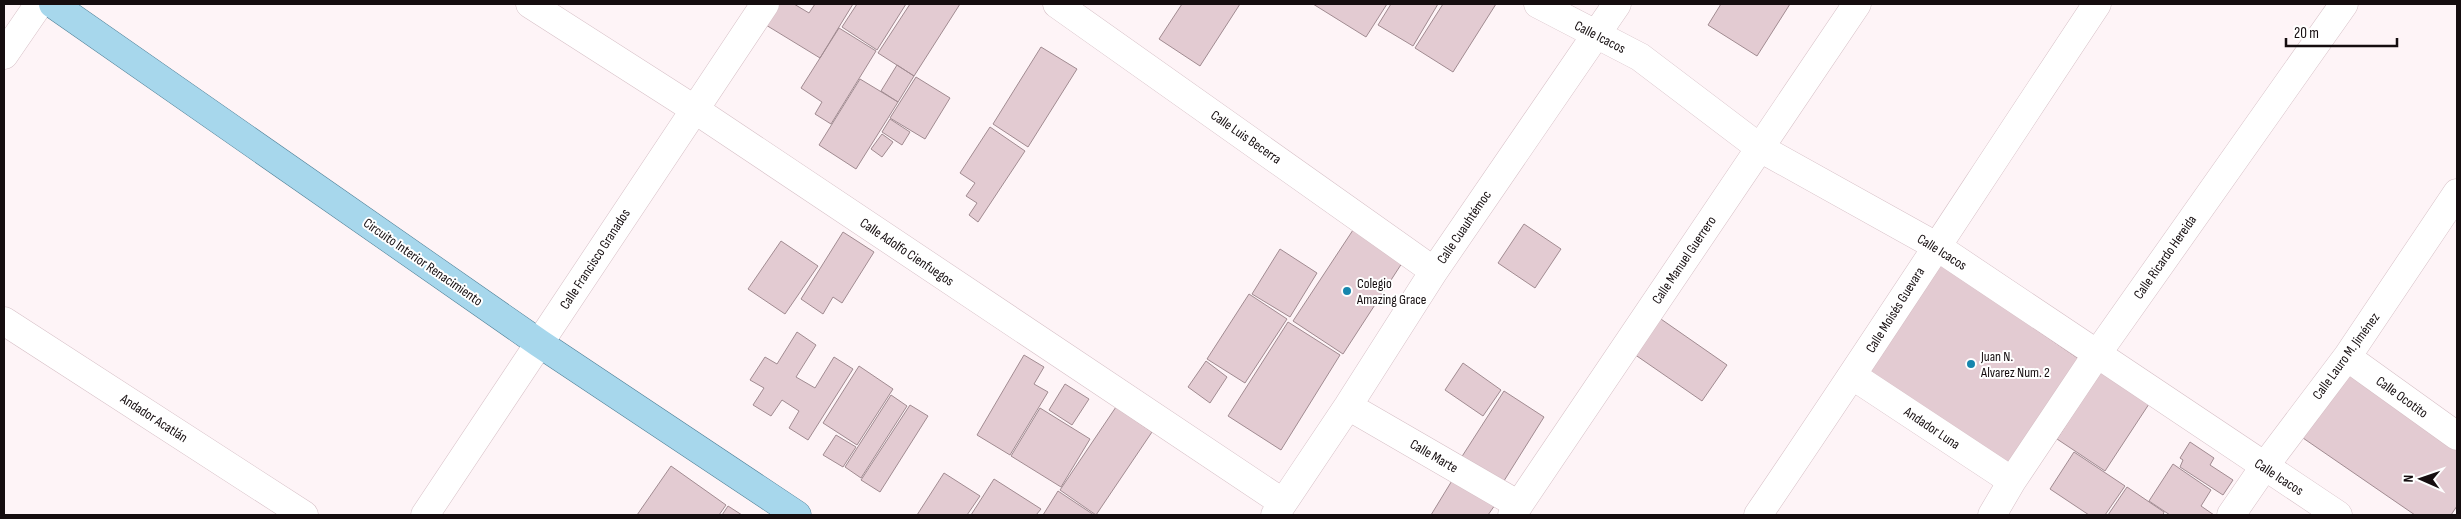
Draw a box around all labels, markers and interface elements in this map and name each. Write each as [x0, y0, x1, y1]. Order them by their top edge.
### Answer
scale bar [2286, 15, 2397, 47]
street label: Calle Icacos [1572, 17, 1628, 57]
text: 20 m [2294, 24, 2319, 43]
street label: Calle Luis Becerra [1207, 106, 1285, 168]
street label: Calle Cuauhtémoc [1433, 187, 1495, 267]
street label: Calle Francisco Granados [556, 205, 634, 313]
street label: Calle Ricardo Hereida [2130, 212, 2200, 302]
street label: Calle Manuel Guerrero [1648, 213, 1720, 307]
street label: Circuito Interior Renacimiento [360, 214, 486, 310]
street label: Calle Adolfo Cienfuegos [857, 214, 957, 290]
street label: Calle Icacos [1914, 230, 1970, 274]
street label: Calle Moisés Guevara [1862, 264, 1928, 356]
place label: Colegio Amazing Grace [1356, 275, 1426, 308]
marker: Colegio Amazing Grace [1341, 285, 1353, 297]
street label: Calle Lauro M. Jiménez [2309, 309, 2383, 403]
place label: Juan N. Alvarez Num. 2 [1980, 348, 2050, 381]
marker: Juan N. Alvarez Num. 2 [1965, 358, 1977, 370]
street label: Calle Ocotito [2373, 372, 2431, 422]
street label: Andador Acatlán [116, 389, 191, 446]
street label: Andador Luna [1900, 403, 1963, 453]
street label: Calle Marte [1407, 435, 1461, 477]
north arrow [2396, 454, 2446, 504]
street label: Calle Icacos [2251, 455, 2307, 499]
text: N [2400, 475, 2417, 483]

